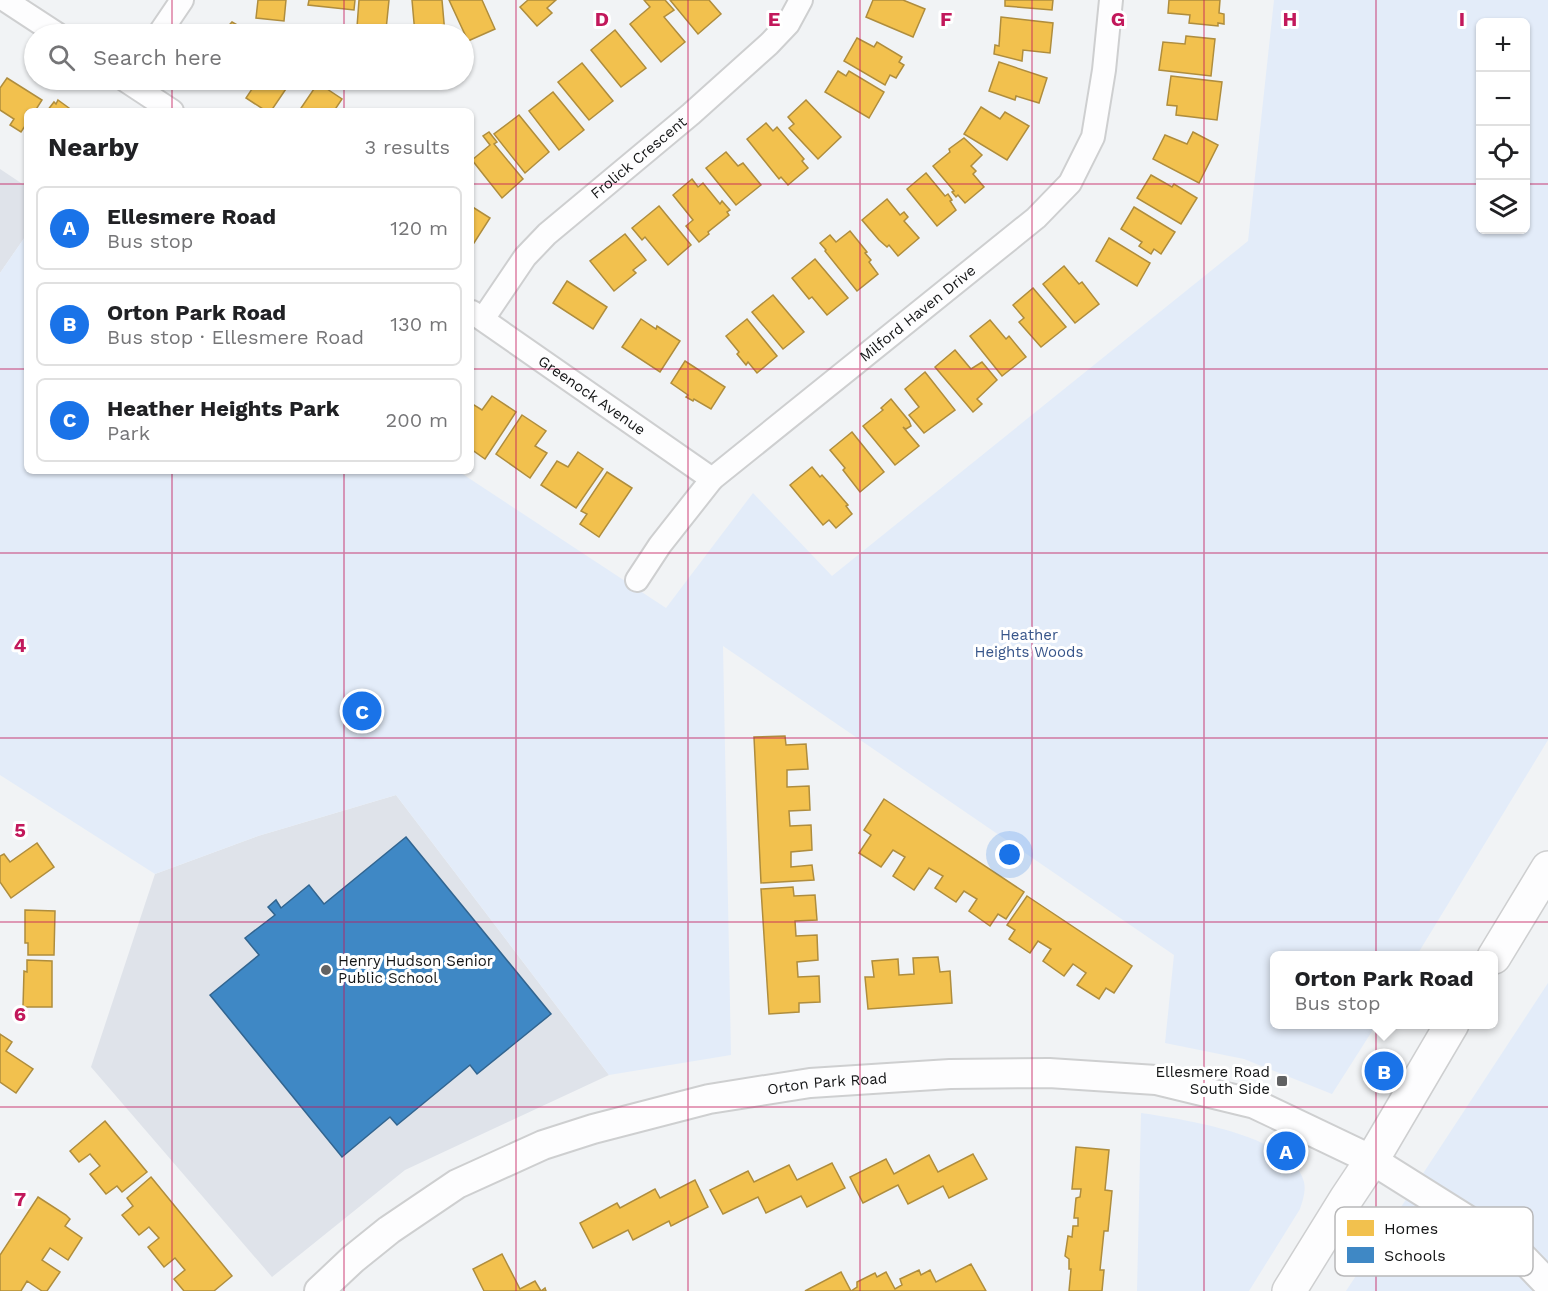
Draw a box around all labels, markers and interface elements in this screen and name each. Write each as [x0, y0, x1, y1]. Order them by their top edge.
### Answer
text: D [595, 7, 609, 31]
text: E [768, 7, 780, 31]
text: F [940, 7, 952, 31]
text: G [1111, 7, 1125, 31]
text: H [1283, 7, 1297, 31]
text: I [1459, 7, 1465, 31]
map controls [1476, 18, 1530, 234]
button: + [1476, 18, 1530, 72]
search box [24, 24, 474, 90]
icon: search [45, 41, 78, 74]
text: Search here [93, 45, 222, 70]
button: − [1476, 72, 1530, 126]
street label: Frolick Crescent [587, 112, 691, 203]
button: locate [1476, 126, 1530, 180]
text: Nearby [48, 132, 139, 162]
text: 3 results [365, 135, 450, 159]
button: layers [1476, 180, 1530, 234]
text: Ellesmere Road [107, 204, 276, 229]
text: A [63, 216, 76, 240]
text: 120 m [390, 216, 448, 240]
text: Bus stop [107, 229, 193, 253]
street label: Milford Haven Drive [856, 261, 979, 365]
text: Orton Park Road [107, 300, 286, 325]
text: B [63, 312, 76, 336]
text: 130 m [390, 312, 448, 336]
text: Bus stop · Ellesmere Road [107, 325, 364, 349]
street label: Greenock Avenue [535, 352, 649, 439]
text: Heather Heights Park [107, 396, 339, 421]
text: C [63, 408, 76, 432]
text: 200 m [386, 408, 448, 432]
text: Park [107, 421, 150, 445]
park label: Heather Heights Woods [975, 626, 1084, 661]
text: 4 [14, 633, 27, 657]
pin: C [342, 688, 382, 734]
text: 5 [14, 818, 26, 842]
your location [995, 840, 1024, 869]
popup [1270, 951, 1498, 1029]
place label: Henry Hudson Senior Public School [338, 952, 493, 987]
marker: Henry Hudson Senior Public School [319, 963, 333, 977]
text: Orton Park Road [1294, 966, 1474, 991]
text: Bus stop [1294, 991, 1381, 1015]
text: 6 [14, 1002, 26, 1026]
pin: B [1364, 1048, 1404, 1094]
place label: Ellesmere Road South Side [1155, 1063, 1270, 1098]
street label: Orton Park Road [766, 1069, 888, 1099]
marker: Ellesmere Road South Side [1275, 1074, 1289, 1088]
pin: A [1266, 1128, 1306, 1174]
text: 7 [14, 1187, 26, 1211]
legend [1335, 1207, 1533, 1276]
text: Homes [1384, 1219, 1438, 1238]
text: Schools [1384, 1246, 1446, 1265]

